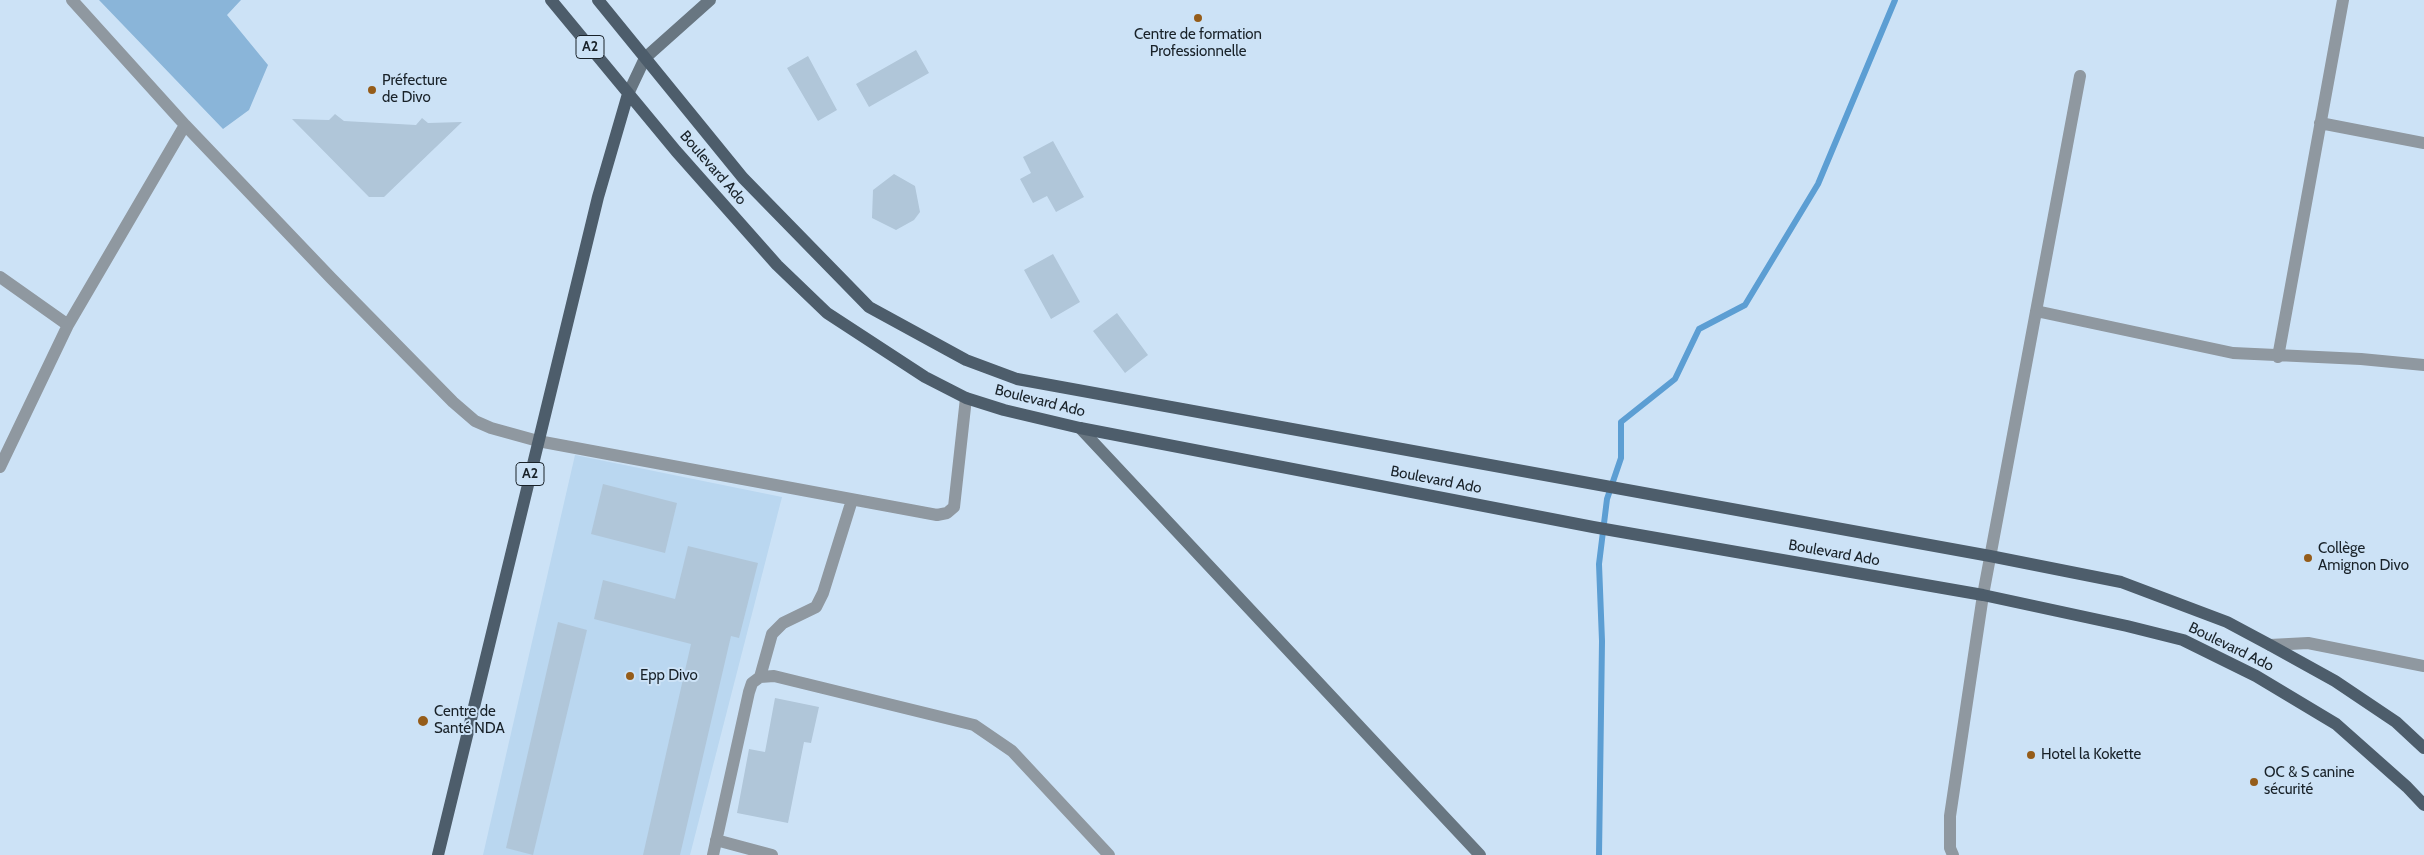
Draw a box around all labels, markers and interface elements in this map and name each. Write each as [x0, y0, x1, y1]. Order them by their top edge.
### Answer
marker: Centre de formation Professionnelle [1192, 12, 1204, 24]
place label: Centre de formation Professionnelle [1134, 26, 1262, 61]
road number: A2 [576, 36, 604, 58]
place label: Préfecture de Divo [382, 72, 447, 107]
marker: Préfecture de Divo [366, 84, 378, 96]
street label: Boulevard Ado [676, 127, 750, 209]
street label: Boulevard Ado [993, 381, 1087, 421]
road number: A2 [516, 462, 544, 486]
street label: Boulevard Ado [1389, 462, 1483, 498]
street label: Boulevard Ado [1787, 536, 1881, 570]
place label: Collège Amignon Divo [2318, 540, 2409, 575]
marker: Collège Amignon Divo [2302, 552, 2314, 564]
street label: Boulevard Ado [2185, 619, 2277, 675]
place label: Epp Divo [640, 667, 698, 685]
marker: Epp Divo [624, 670, 636, 682]
place label: Centre de Santé NDA [434, 703, 505, 738]
marker: Centre de Santé NDA [416, 714, 430, 728]
place label: Hotel la Kokette [2041, 746, 2141, 764]
marker: Hotel la Kokette [2025, 749, 2037, 761]
place label: OC & S canine sécurité [2264, 764, 2354, 799]
marker: OC & S canine sécurité [2248, 776, 2260, 788]

